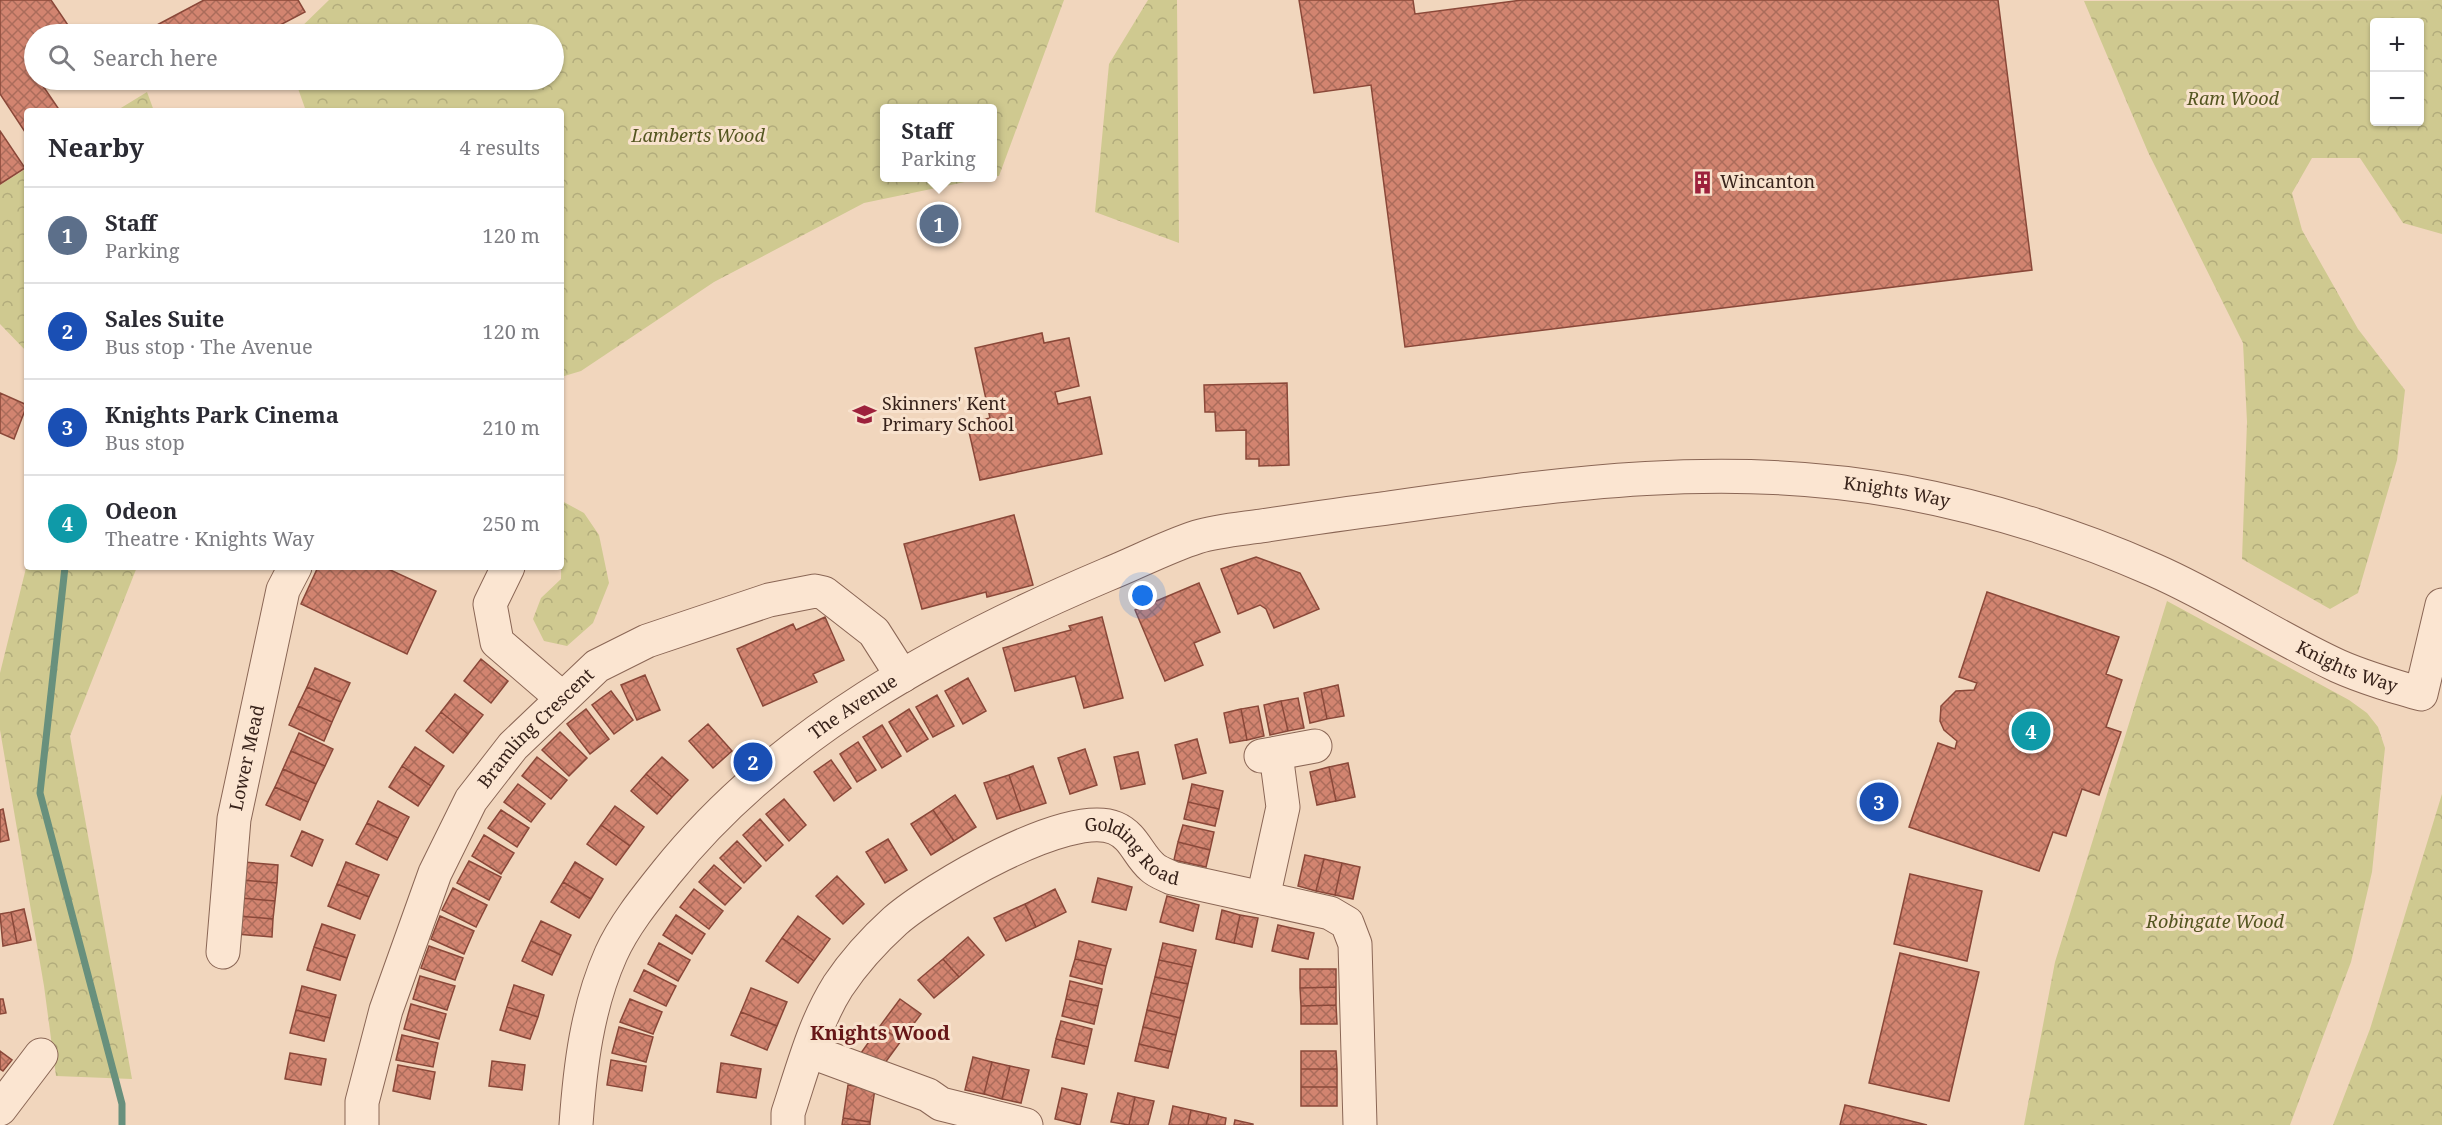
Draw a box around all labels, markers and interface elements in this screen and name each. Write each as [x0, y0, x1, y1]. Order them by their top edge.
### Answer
map controls [2370, 18, 2424, 126]
button: + [2370, 18, 2424, 72]
search box [24, 24, 564, 90]
icon: search [45, 41, 78, 74]
text: Search here [93, 42, 218, 72]
button: − [2370, 72, 2424, 126]
park label: Ram Wood [2186, 86, 2280, 110]
popup [880, 104, 997, 182]
text: Staff [901, 115, 953, 145]
park label: Lamberts Wood [630, 123, 765, 147]
text: Nearby [48, 129, 144, 165]
text: 4 results [460, 134, 540, 161]
text: Parking [901, 145, 976, 172]
building icon: Wincanton [1689, 169, 1715, 195]
place label: Wincanton [1720, 169, 1816, 193]
pin: 1 [920, 202, 958, 246]
text: Staff [105, 207, 157, 237]
text: 1 [62, 222, 73, 249]
text: 120 m [482, 222, 540, 249]
text: Parking [105, 237, 180, 264]
text: Sales Suite [105, 303, 224, 333]
text: 2 [62, 318, 73, 345]
text: 120 m [482, 318, 540, 345]
text: Bus stop · The Avenue [105, 333, 313, 360]
place label: Skinners' Kent Primary School [882, 391, 1014, 436]
text: Knights Park Cinema [105, 399, 339, 429]
school or university icon: Skinners' Kent Primary School [851, 401, 877, 427]
text: 3 [62, 414, 73, 441]
text: 210 m [482, 414, 540, 441]
text: Bus stop [105, 429, 185, 456]
street label: Knights Way [1842, 470, 1953, 513]
text: Odeon [105, 495, 177, 525]
text: 4 [62, 510, 73, 537]
text: 250 m [482, 510, 540, 537]
text: Theatre · Knights Way [105, 525, 314, 552]
your location [1128, 581, 1157, 610]
street label: Knights Way [2292, 634, 2402, 698]
street label: Bramling Crescent [472, 662, 599, 793]
street label: The Avenue [804, 668, 901, 744]
street label: Lower Mead [223, 702, 269, 813]
pin: 4 [2012, 708, 2050, 754]
pin: 2 [734, 740, 772, 784]
pin: 3 [1860, 780, 1898, 824]
street label: Golding Road [1084, 812, 1182, 890]
park label: Robingate Wood [2145, 909, 2285, 933]
district label: Knights Wood [810, 1019, 950, 1046]

